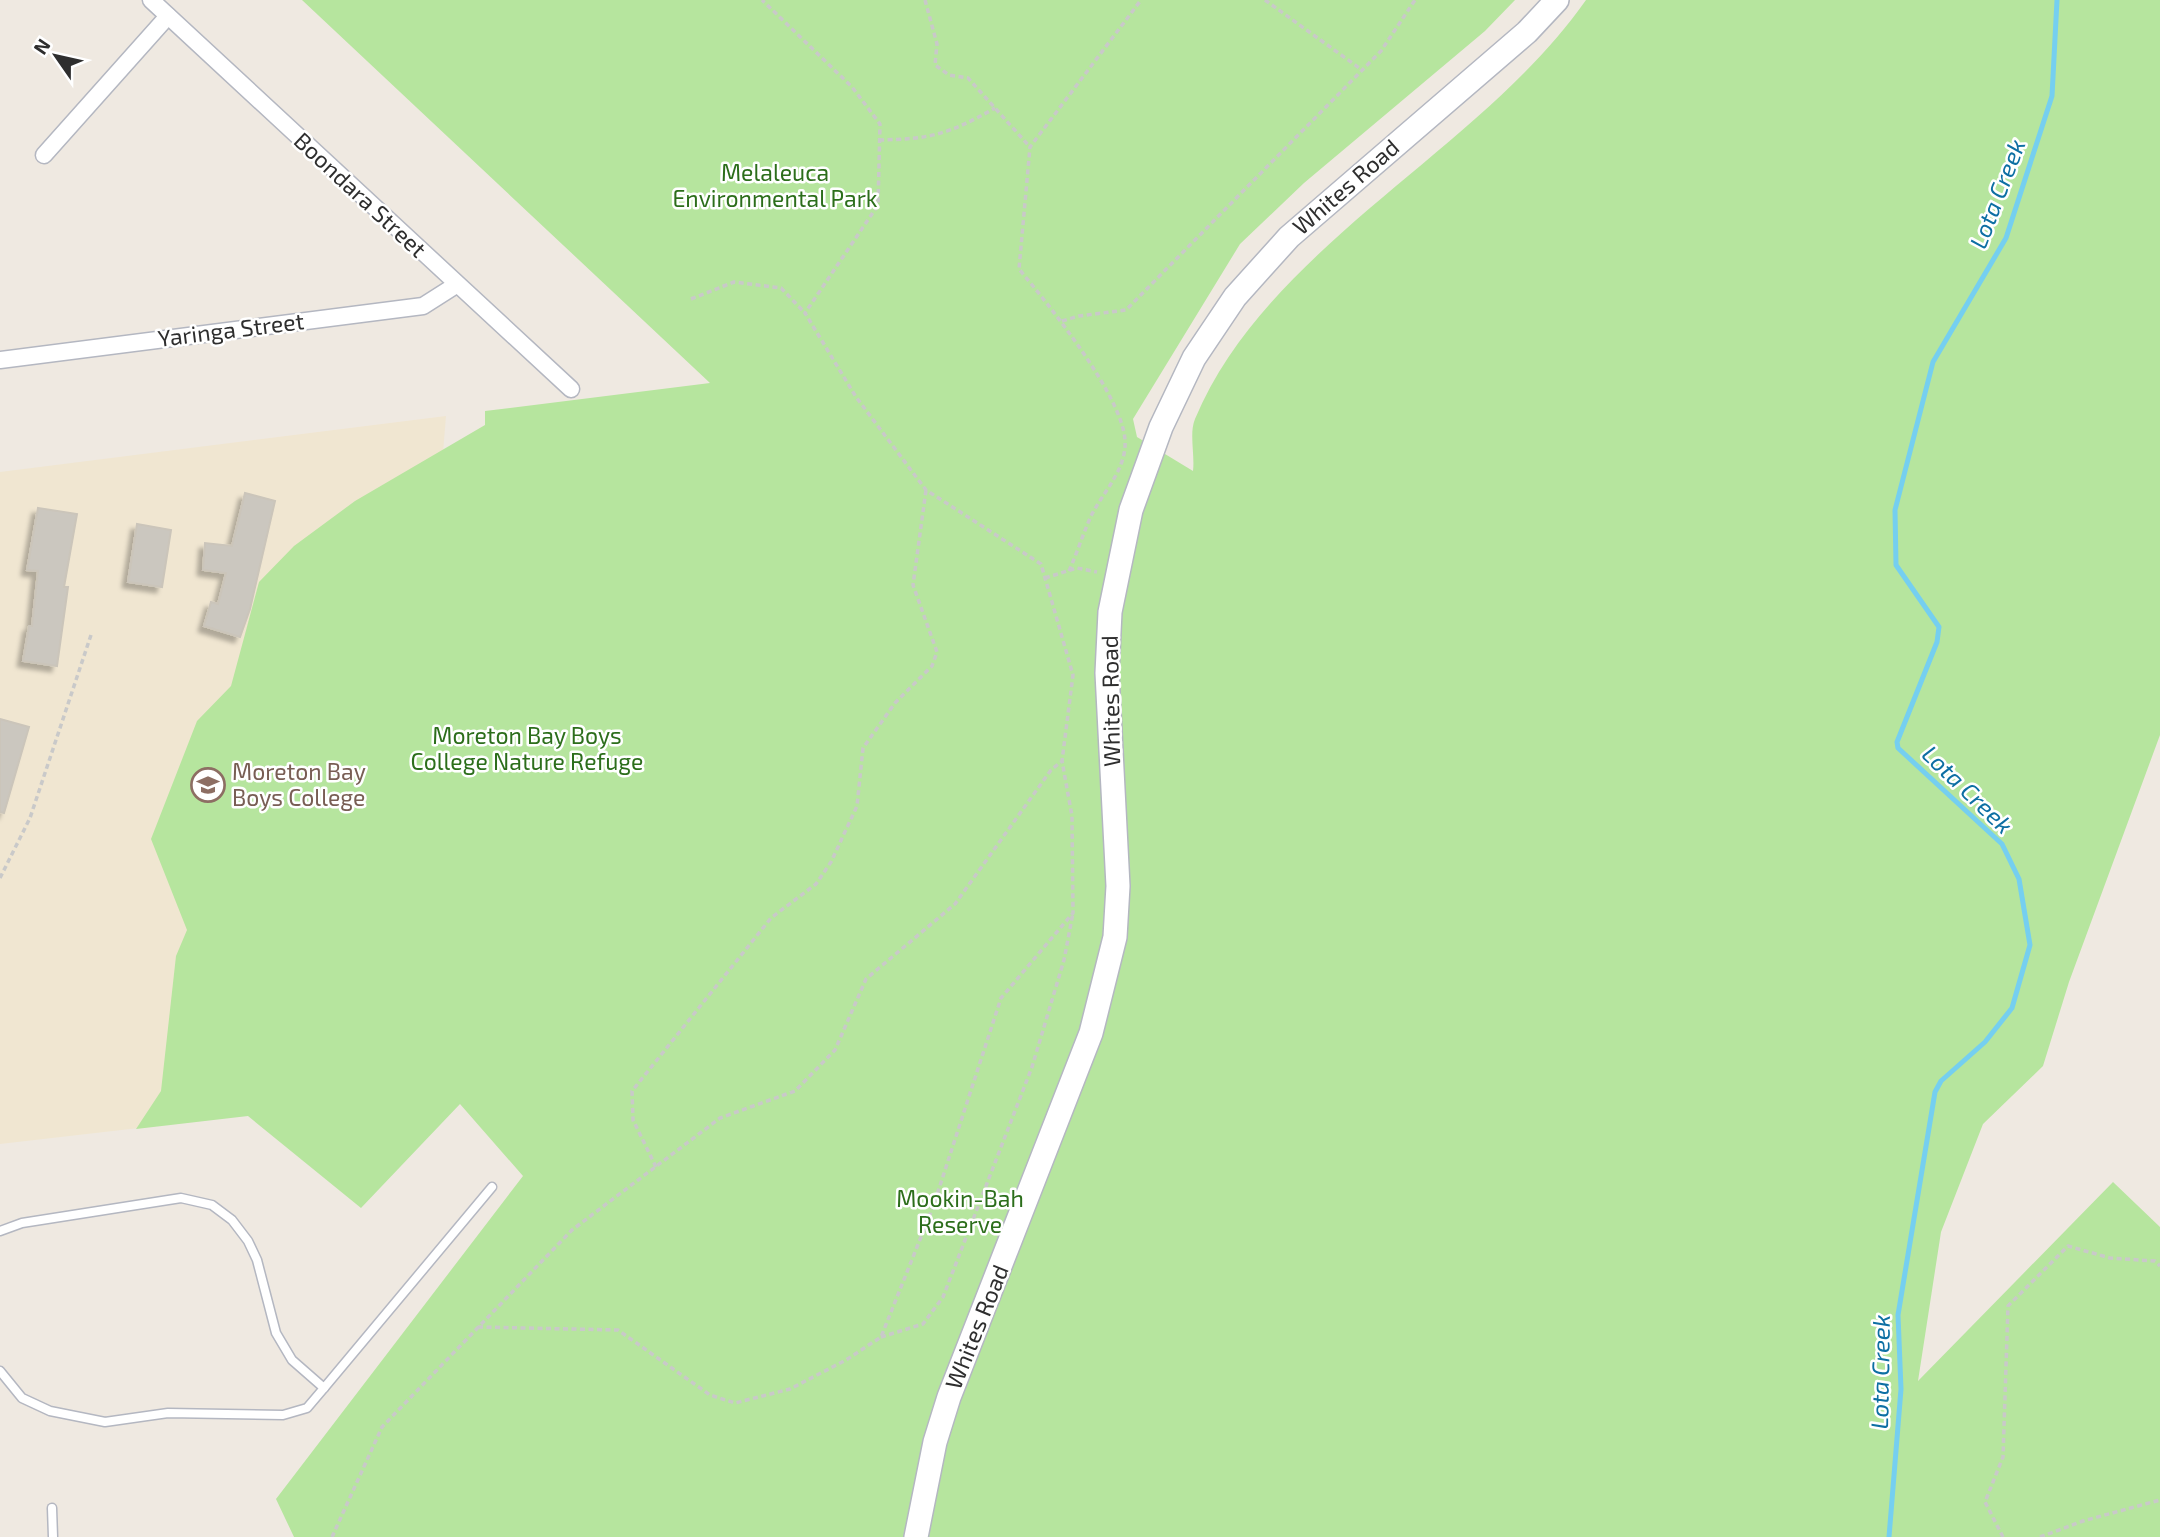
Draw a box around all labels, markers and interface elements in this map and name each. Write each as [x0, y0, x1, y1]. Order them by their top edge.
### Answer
north arrow [21, 21, 91, 91]
text: N [28, 34, 55, 58]
street label: Boondara Street [289, 126, 433, 263]
street label: Whites Road [1286, 132, 1404, 240]
water label: Lota Creek [1962, 135, 2031, 252]
park label: Melaleuca Environmental Park [672, 158, 878, 212]
street label: Yaringa Street [156, 306, 306, 352]
street label: Whites Road [1095, 635, 1125, 767]
park label: Moreton Bay Boys College Nature Refuge [411, 721, 643, 775]
water label: Lota Creek [1917, 739, 2019, 839]
place label: Moreton Bay Boys College [232, 757, 366, 811]
school or university icon: Moreton Bay Boys College [189, 766, 227, 804]
park label: Mookin-Bah Reserve [896, 1184, 1024, 1238]
street label: Whites Road [938, 1260, 1014, 1393]
water label: Lota Creek [1864, 1314, 1895, 1430]

